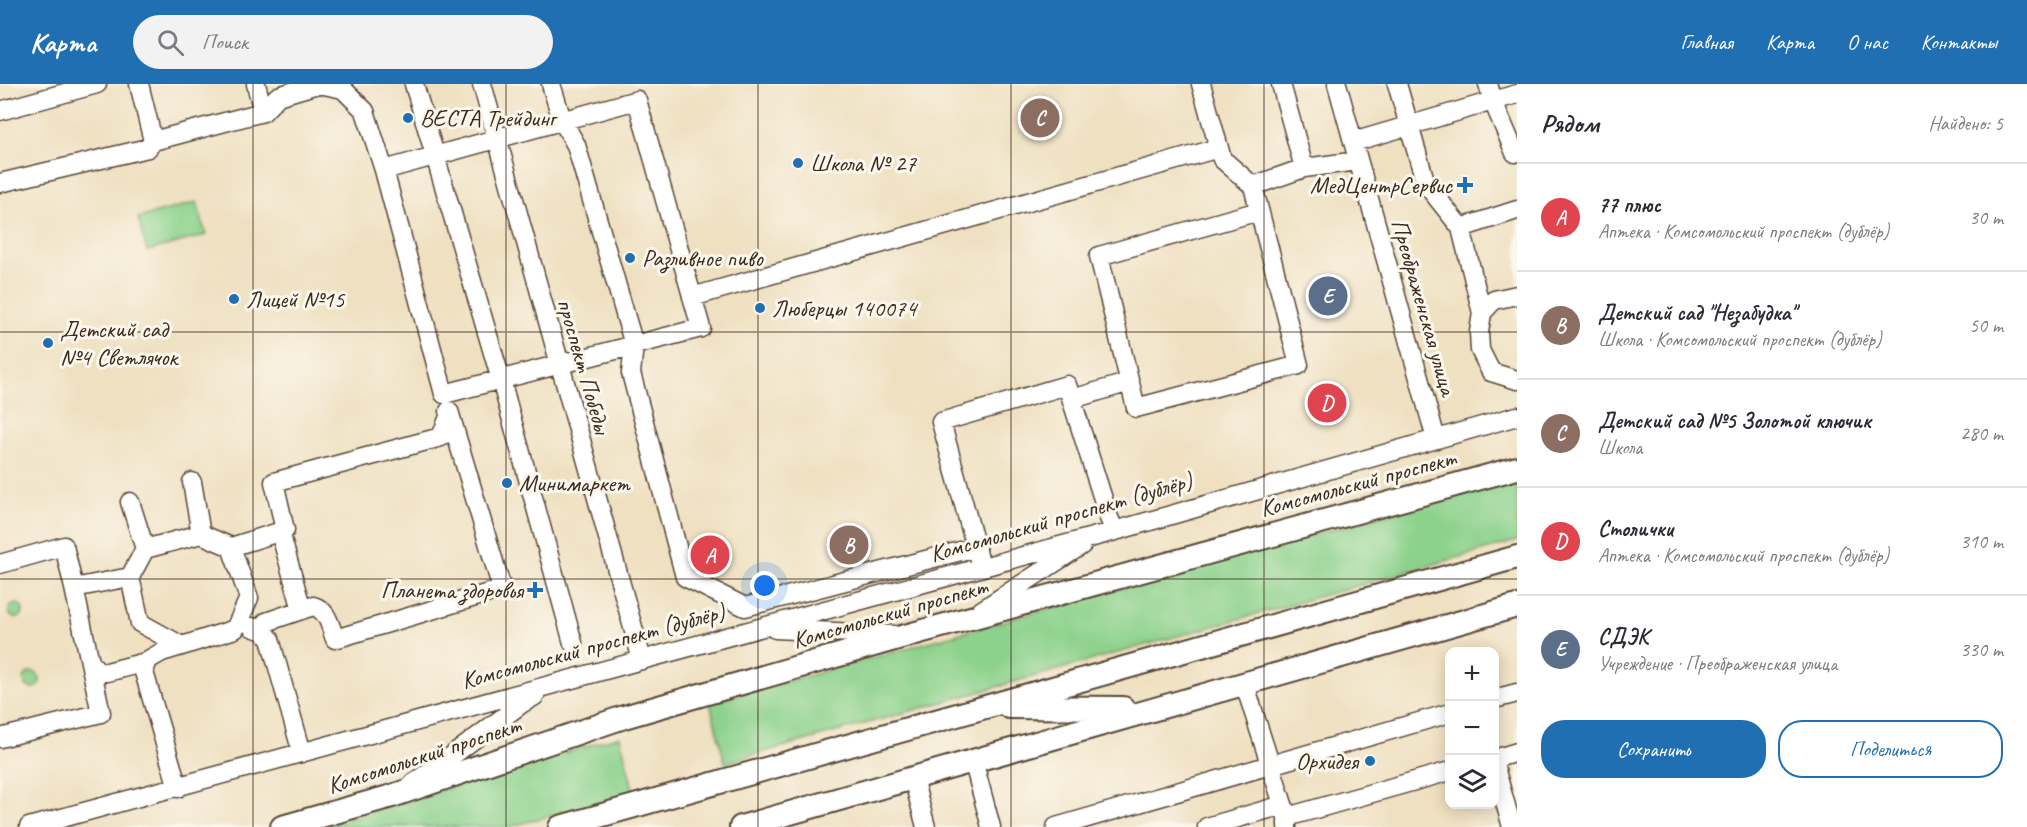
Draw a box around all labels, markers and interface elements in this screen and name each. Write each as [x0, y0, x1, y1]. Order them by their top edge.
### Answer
search box [133, 15, 553, 69]
text: Карта [30, 25, 97, 60]
icon: search [154, 26, 187, 59]
text: Поиск [202, 28, 248, 56]
text: Главная [1680, 29, 1733, 55]
text: Карта [1766, 29, 1814, 55]
text: О нас [1847, 29, 1888, 55]
text: Контакты [1921, 29, 1997, 55]
pin: C [1020, 96, 1060, 141]
place label: ВЕСТА Трейдинг [420, 103, 559, 133]
text: Рядом [1541, 107, 1599, 140]
marker: ВЕСТА Трейдинг [401, 111, 415, 125]
text: Найдено: 5 [1928, 111, 2003, 136]
place label: Школа № 27 [810, 148, 917, 178]
marker: Школа № 27 [791, 156, 805, 170]
place label: МедЦентрСервис [1310, 170, 1453, 200]
marker: МедЦентрСервис [1456, 176, 1474, 194]
text: 77 плюс [1598, 191, 1661, 219]
text: A [1555, 205, 1566, 230]
text: 30 m [1969, 205, 2003, 230]
street label: Преображенская улица [1384, 215, 1464, 401]
text: Аптека · Комсомольский проспект (дублёр) [1598, 219, 1889, 244]
place label: Разливное пиво [642, 243, 764, 274]
marker: Разливное пиво [623, 251, 637, 265]
pin: E [1308, 274, 1348, 318]
place label: Лицей №15 [246, 284, 346, 314]
marker: Лицей №15 [227, 292, 241, 306]
place label: Люберцы 140074 [772, 293, 919, 323]
street label: проспект Победы [550, 295, 618, 439]
text: Детский сад "Незабудка" [1598, 299, 1796, 327]
marker: Люберцы 140074 [753, 301, 767, 315]
text: B [1555, 313, 1566, 338]
text: 50 m [1969, 313, 2003, 338]
place label: Детский сад №4 Светлячок [60, 314, 180, 372]
text: Школа · Комсомольский проспект (дублёр) [1598, 327, 1882, 352]
marker: Детский сад №4 Светлячок [41, 336, 55, 350]
pin: D [1308, 380, 1346, 426]
text: Детский сад №5 Золотой ключик [1598, 407, 1871, 435]
text: C [1556, 421, 1565, 446]
text: 280 m [1960, 421, 2003, 446]
text: Школа [1598, 435, 1642, 460]
street label: Комсомольский проспект [1257, 442, 1460, 524]
street label: Комсомольский проспект (дублёр) [927, 465, 1197, 569]
place label: Минимаркет [519, 468, 631, 498]
marker: Минимаркет [500, 476, 514, 490]
text: Столички [1598, 515, 1673, 543]
pin: B [830, 522, 868, 568]
text: D [1555, 529, 1566, 554]
text: 310 m [1960, 529, 2003, 554]
pin: A [690, 532, 730, 578]
text: Аптека · Комсомольский проспект (дублёр) [1598, 543, 1889, 568]
your location [750, 571, 779, 600]
street label: Комсомольский проспект [789, 571, 992, 655]
place label: Планета здоровья [381, 575, 525, 606]
marker: Планета здоровья [528, 583, 542, 597]
street label: Комсомольский проспект (дублёр) [458, 596, 729, 696]
text: СДЭК [1598, 623, 1648, 651]
text: E [1555, 637, 1566, 662]
text: 330 m [1960, 637, 2003, 662]
map controls [1445, 647, 1499, 809]
button: + [1445, 647, 1499, 701]
text: Учреждение · Преображенская улица [1598, 651, 1837, 676]
button: − [1445, 701, 1499, 755]
street label: Комсомольский проспект [323, 709, 525, 800]
button: Сохранить [1541, 720, 1766, 778]
button: Поделиться [1778, 720, 2003, 778]
place label: Орхидея [1296, 746, 1360, 776]
marker: Орхидея [1363, 754, 1377, 768]
button: layers [1445, 755, 1499, 809]

